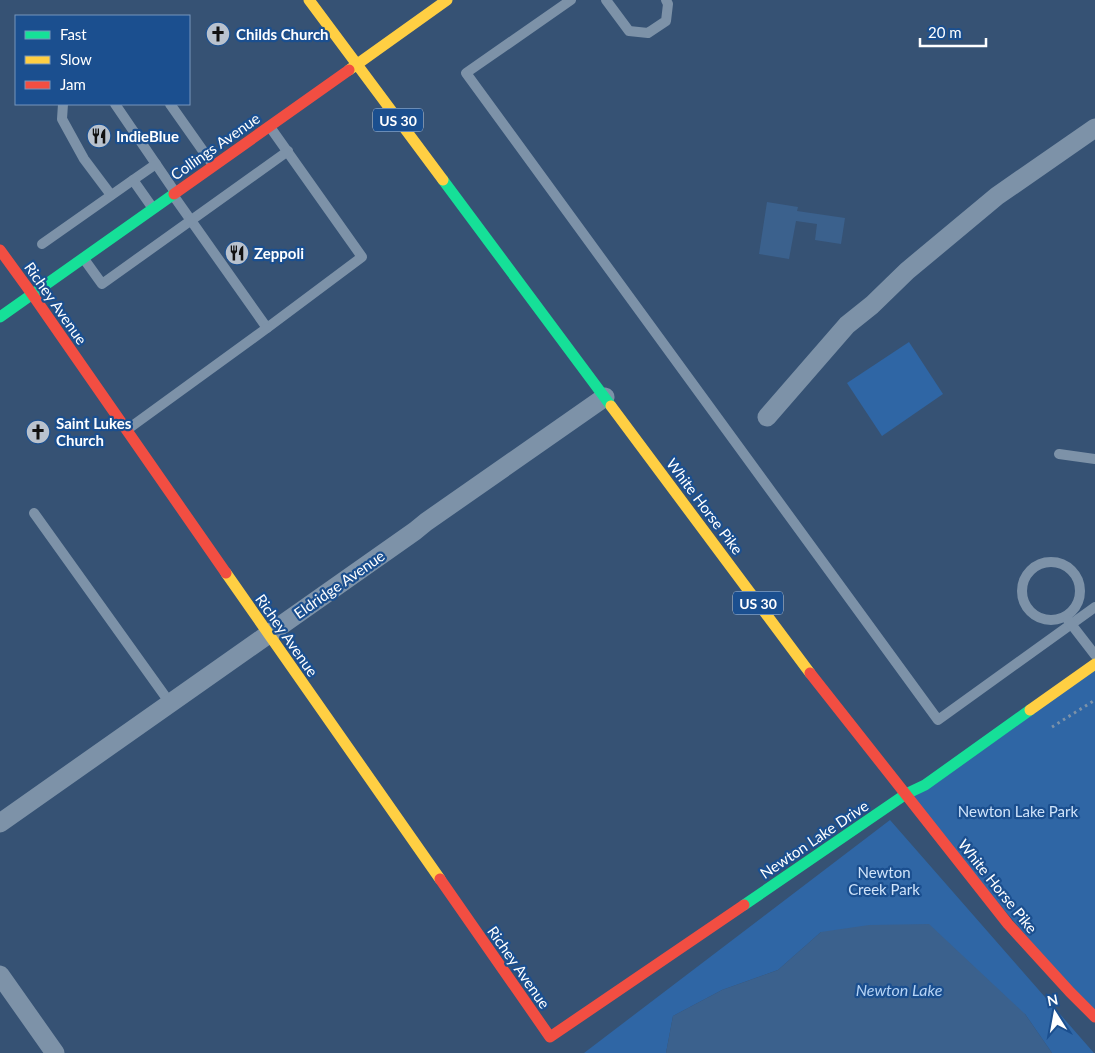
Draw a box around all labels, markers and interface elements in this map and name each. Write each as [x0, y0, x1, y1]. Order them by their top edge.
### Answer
legend [15, 15, 190, 105]
scale bar [920, 15, 986, 47]
church icon: Childs Church [205, 21, 231, 47]
text: 20 m [928, 23, 962, 41]
text: Fast [60, 25, 87, 43]
place label: Childs Church [236, 25, 329, 43]
text: Slow [60, 50, 92, 68]
text: Jam [60, 75, 86, 93]
road number: US 30 [373, 108, 423, 132]
street label: Collings Avenue [167, 109, 263, 183]
restaurant icon: IndieBlue [86, 123, 112, 149]
place label: IndieBlue [116, 127, 179, 145]
restaurant icon: Zeppoli [224, 240, 250, 266]
place label: Zeppoli [254, 244, 304, 262]
street label: Richey Avenue [21, 258, 91, 348]
place label: Saint Lukes Church [56, 414, 132, 449]
church icon: Saint Lukes Church [25, 419, 51, 445]
street label: White Horse Pike [663, 454, 747, 558]
street label: Eldridge Avenue [290, 546, 388, 622]
street label: Richey Avenue [252, 590, 322, 680]
road number: US 30 [733, 592, 783, 614]
street label: Newton Lake Drive [756, 796, 872, 882]
park label: Newton Lake Park [958, 802, 1079, 820]
street label: White Horse Pike [955, 835, 1041, 937]
park label: Newton Creek Park [848, 863, 920, 898]
street label: Richey Avenue [484, 922, 554, 1012]
water label: Newton Lake [856, 980, 943, 999]
north arrow [1030, 988, 1080, 1038]
text: N [1046, 990, 1059, 1009]

